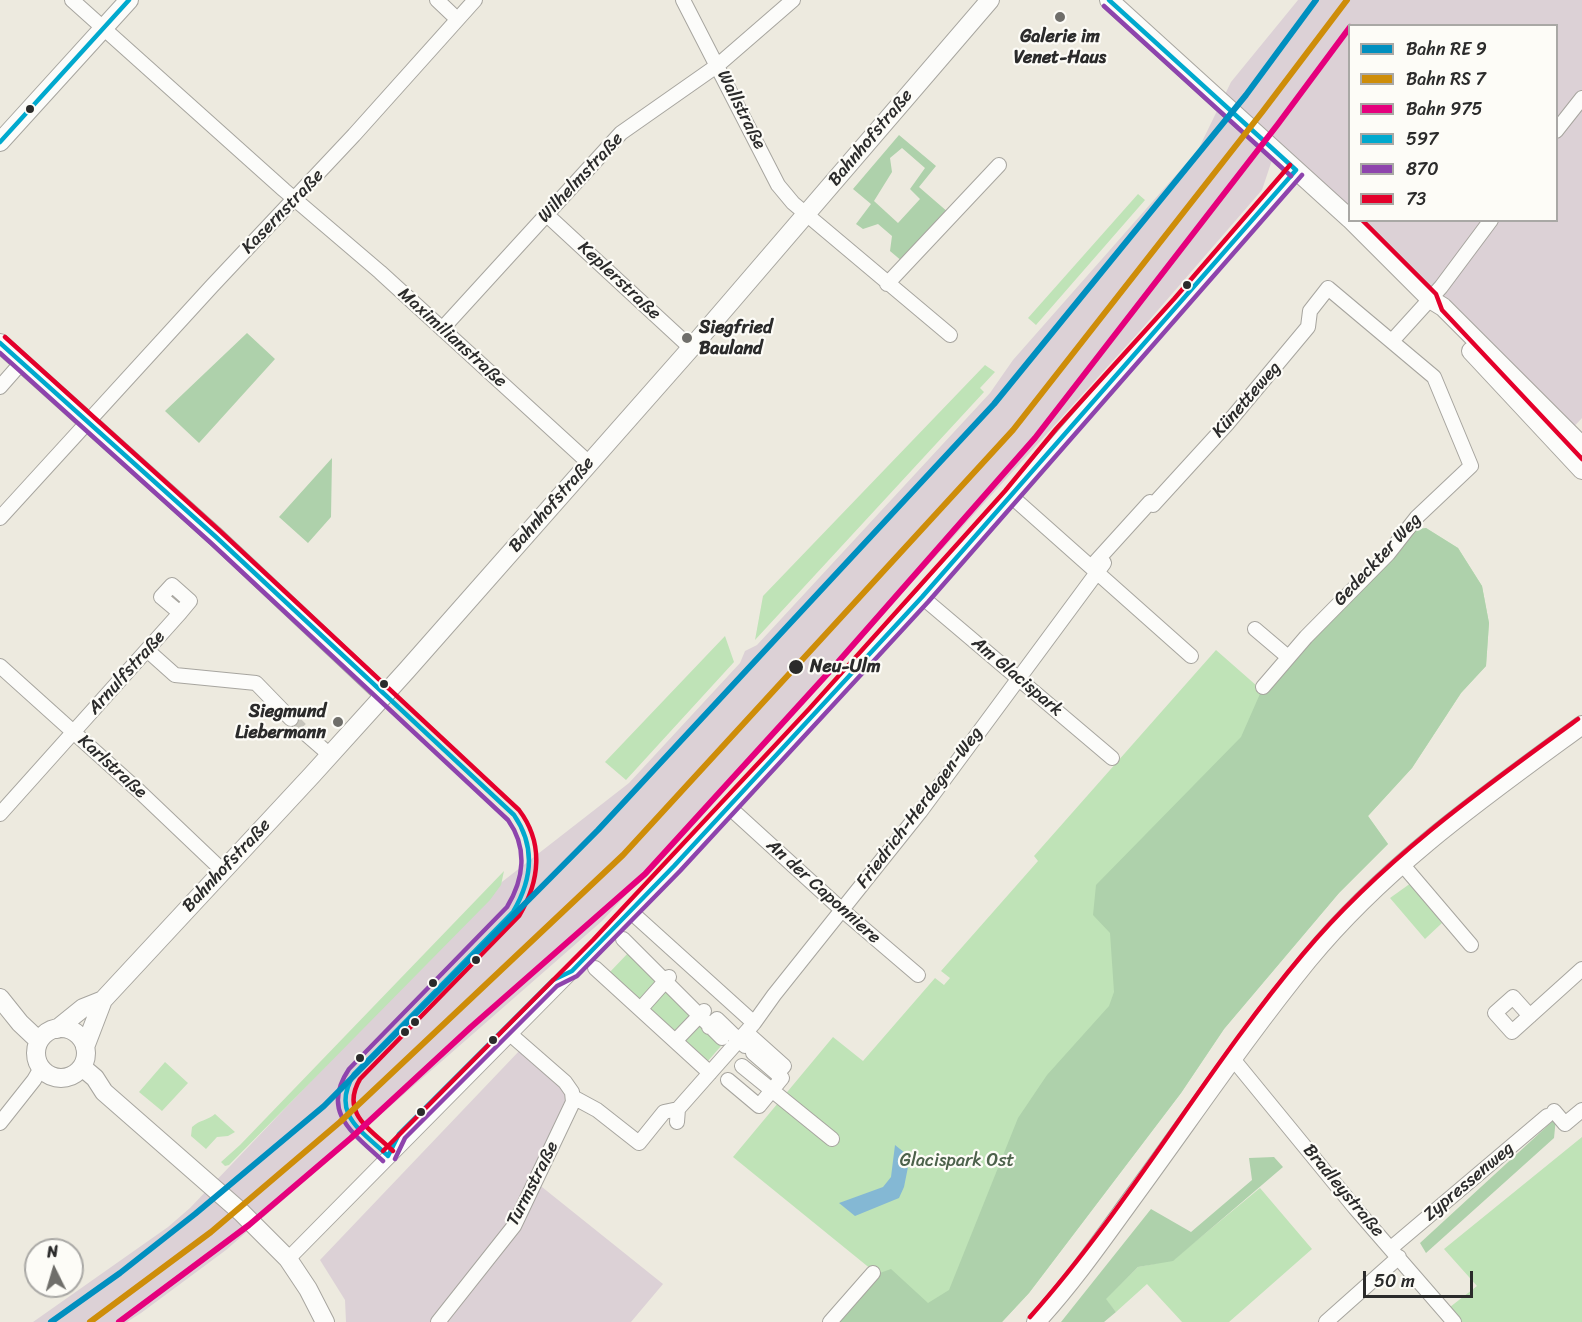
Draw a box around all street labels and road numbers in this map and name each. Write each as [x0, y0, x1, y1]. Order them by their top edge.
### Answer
street label: Wallstraße [712, 67, 770, 153]
street label: Bahnhofstraße [824, 85, 918, 191]
street label: Wilhelmstraße [534, 128, 628, 228]
street label: Kasernstraße [237, 165, 329, 259]
street label: Keplerstraße [573, 237, 665, 325]
street label: Maximilianstraße [393, 283, 511, 393]
street label: Künetteweg [1208, 357, 1286, 443]
street label: Bahnhofstraße [505, 453, 599, 557]
street label: Gedeckter Weg [1330, 509, 1426, 611]
street label: Arnulfstraße [84, 627, 170, 719]
street label: Am Glacispark [967, 633, 1067, 721]
street label: Friedrich-Herdegen-Weg [852, 723, 988, 893]
street label: Karlstraße [73, 730, 151, 804]
street label: Bahnhofstraße [178, 815, 276, 917]
street label: An der Caponniere [761, 835, 885, 949]
street label: Turmstraße [502, 1138, 564, 1230]
street label: Zypressenweg [1420, 1138, 1518, 1226]
street label: Bradleystraße [1298, 1140, 1388, 1242]

